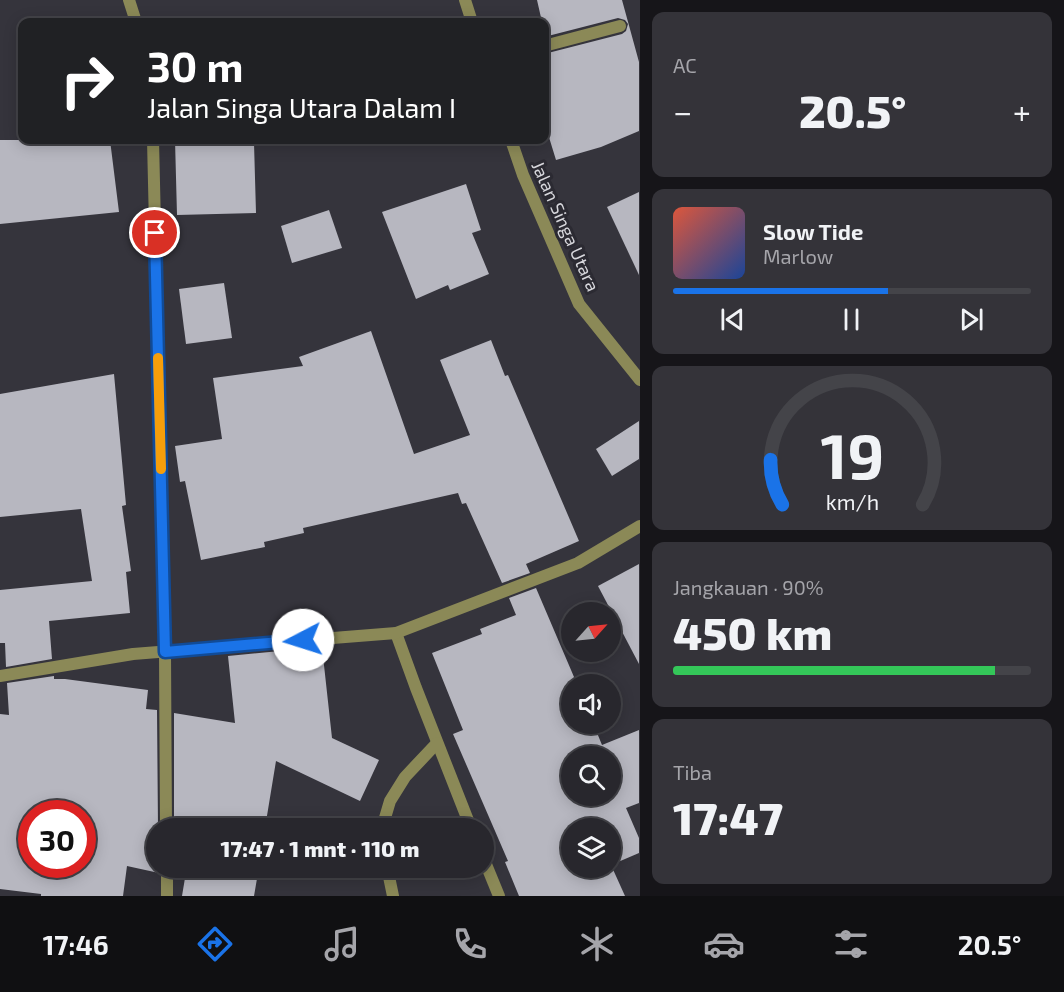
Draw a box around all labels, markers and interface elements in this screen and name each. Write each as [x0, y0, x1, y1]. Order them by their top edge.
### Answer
text: 30 m [147, 40, 243, 90]
icon: right [48, 42, 126, 120]
text: AC [673, 53, 697, 77]
text: 20.5° [799, 83, 906, 137]
text: Jalan Singa Utara Dalam I [147, 91, 456, 123]
text: − [673, 91, 692, 131]
text: + [1013, 91, 1031, 131]
street label: Jalan Singa Utara [527, 157, 605, 295]
pin [129, 207, 180, 258]
icon: arrive [138, 216, 171, 249]
text: Slow Tide [763, 218, 863, 244]
text: Marlow [763, 244, 833, 268]
icon: previous [716, 303, 749, 336]
icon: pause [835, 303, 868, 336]
icon: next [955, 303, 988, 336]
text: 19 [820, 417, 884, 492]
text: km/h [825, 489, 879, 514]
text: Jangkauan · 90% [673, 575, 824, 599]
north arrow [561, 602, 621, 662]
map controls [561, 602, 621, 878]
text: 450 km [673, 605, 832, 659]
position arrow [271, 608, 335, 672]
button: sound [561, 674, 621, 734]
button: search [561, 746, 621, 806]
text: Tiba [673, 760, 712, 784]
text: 17:47 [673, 790, 783, 844]
speed limit sign: 30 [18, 800, 96, 878]
button: layers [561, 818, 621, 878]
text: 17:47 · 1 mnt · 110 m [221, 835, 419, 861]
icon: directions [194, 923, 236, 965]
icon: music [321, 923, 363, 965]
icon: phone [449, 923, 491, 965]
icon: climate [576, 923, 618, 965]
icon: car [703, 923, 745, 965]
icon: filters [830, 923, 872, 965]
text: 17:46 [43, 928, 109, 960]
text: 20.5° [958, 928, 1021, 960]

